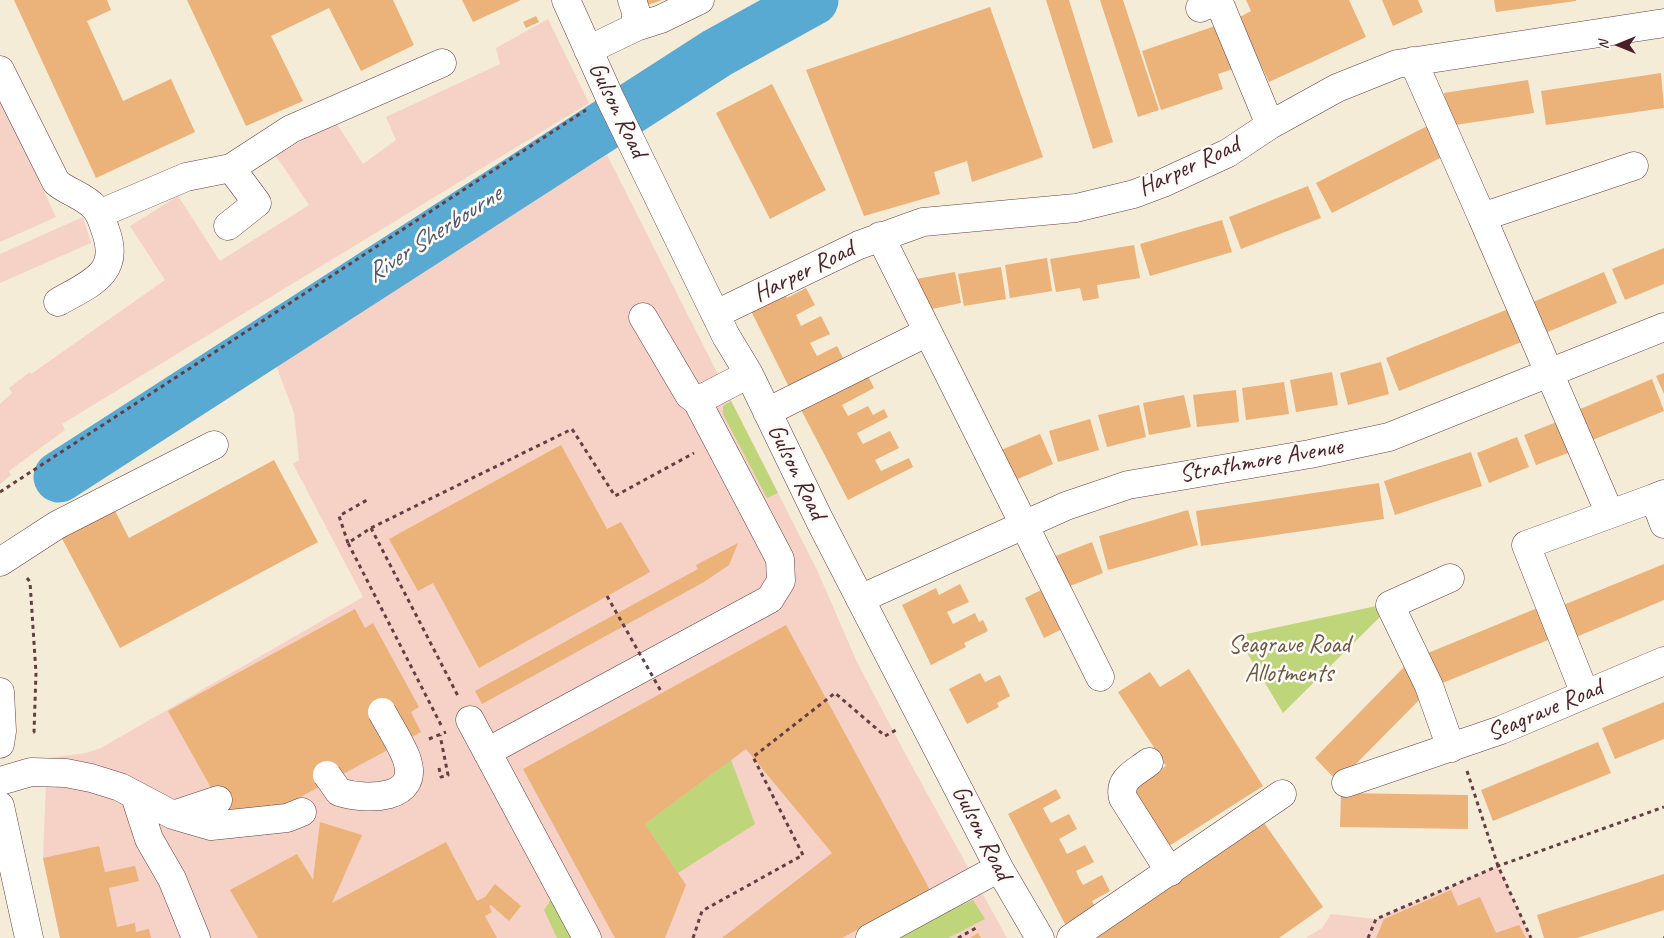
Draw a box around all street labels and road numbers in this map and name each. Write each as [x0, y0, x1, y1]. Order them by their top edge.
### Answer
street label: Gulson Road [581, 57, 653, 163]
street label: Harper Road [1134, 130, 1244, 204]
street label: Harper Road [749, 235, 859, 309]
street label: Gulson Road [760, 419, 832, 525]
street label: Strathmore Avenue [1177, 432, 1345, 490]
street label: Seagrave Road [1483, 673, 1607, 749]
street label: Gulson Road [944, 781, 1018, 885]

